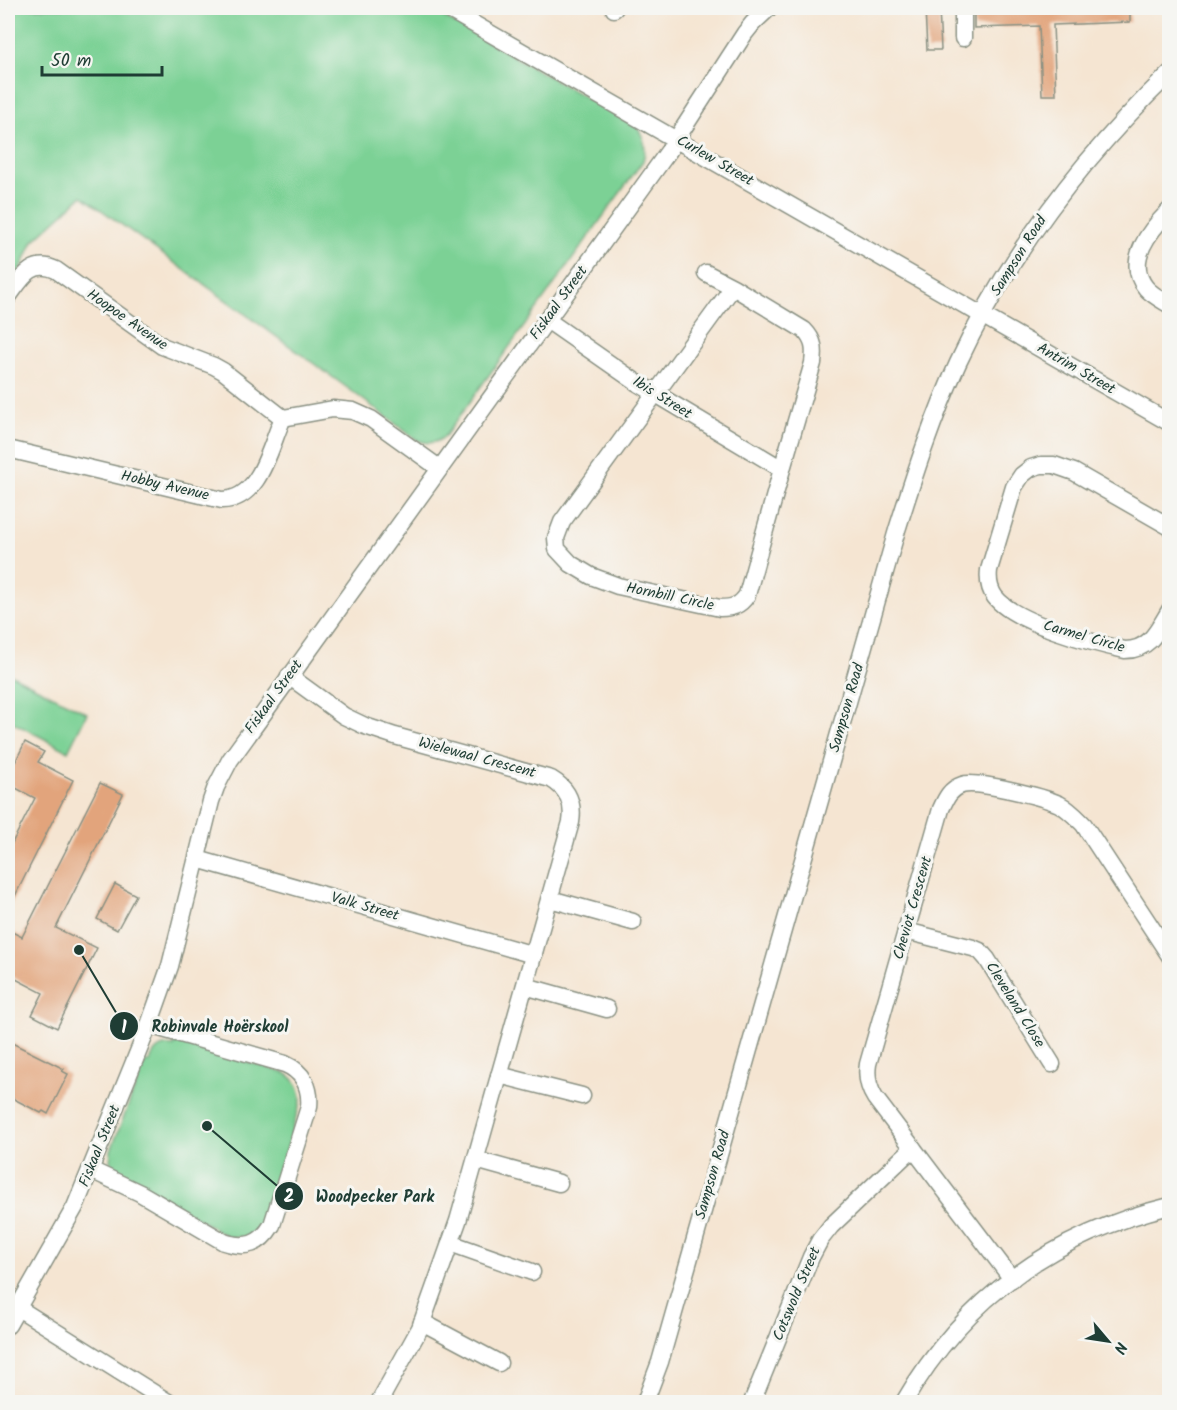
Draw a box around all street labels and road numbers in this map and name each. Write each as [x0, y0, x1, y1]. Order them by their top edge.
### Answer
street label: Curlew Street [672, 129, 758, 193]
street label: Sampson Road [985, 210, 1054, 301]
street label: Fiskaal Street [524, 261, 594, 345]
street label: Hoopoe Avenue [81, 283, 173, 357]
street label: Antrim Street [1032, 337, 1120, 401]
street label: Ibis Street [627, 370, 697, 426]
street label: Hobby Avenue [119, 464, 212, 508]
street label: Hornbill Circle [624, 576, 716, 618]
street label: Carmel Circle [1040, 614, 1128, 660]
street label: Fiskaal Street [239, 655, 309, 739]
street label: Sampson Road [823, 660, 871, 755]
street label: Wielewaal Crescent [416, 731, 539, 785]
street label: Cheviot Crescent [887, 853, 939, 963]
street label: Valk Street [328, 886, 402, 928]
street label: Cleveland Close [979, 957, 1051, 1053]
street label: Fiskaal Street [73, 1101, 127, 1191]
street label: Sampson Road [689, 1127, 737, 1222]
street label: Cotswold Street [766, 1243, 828, 1345]

